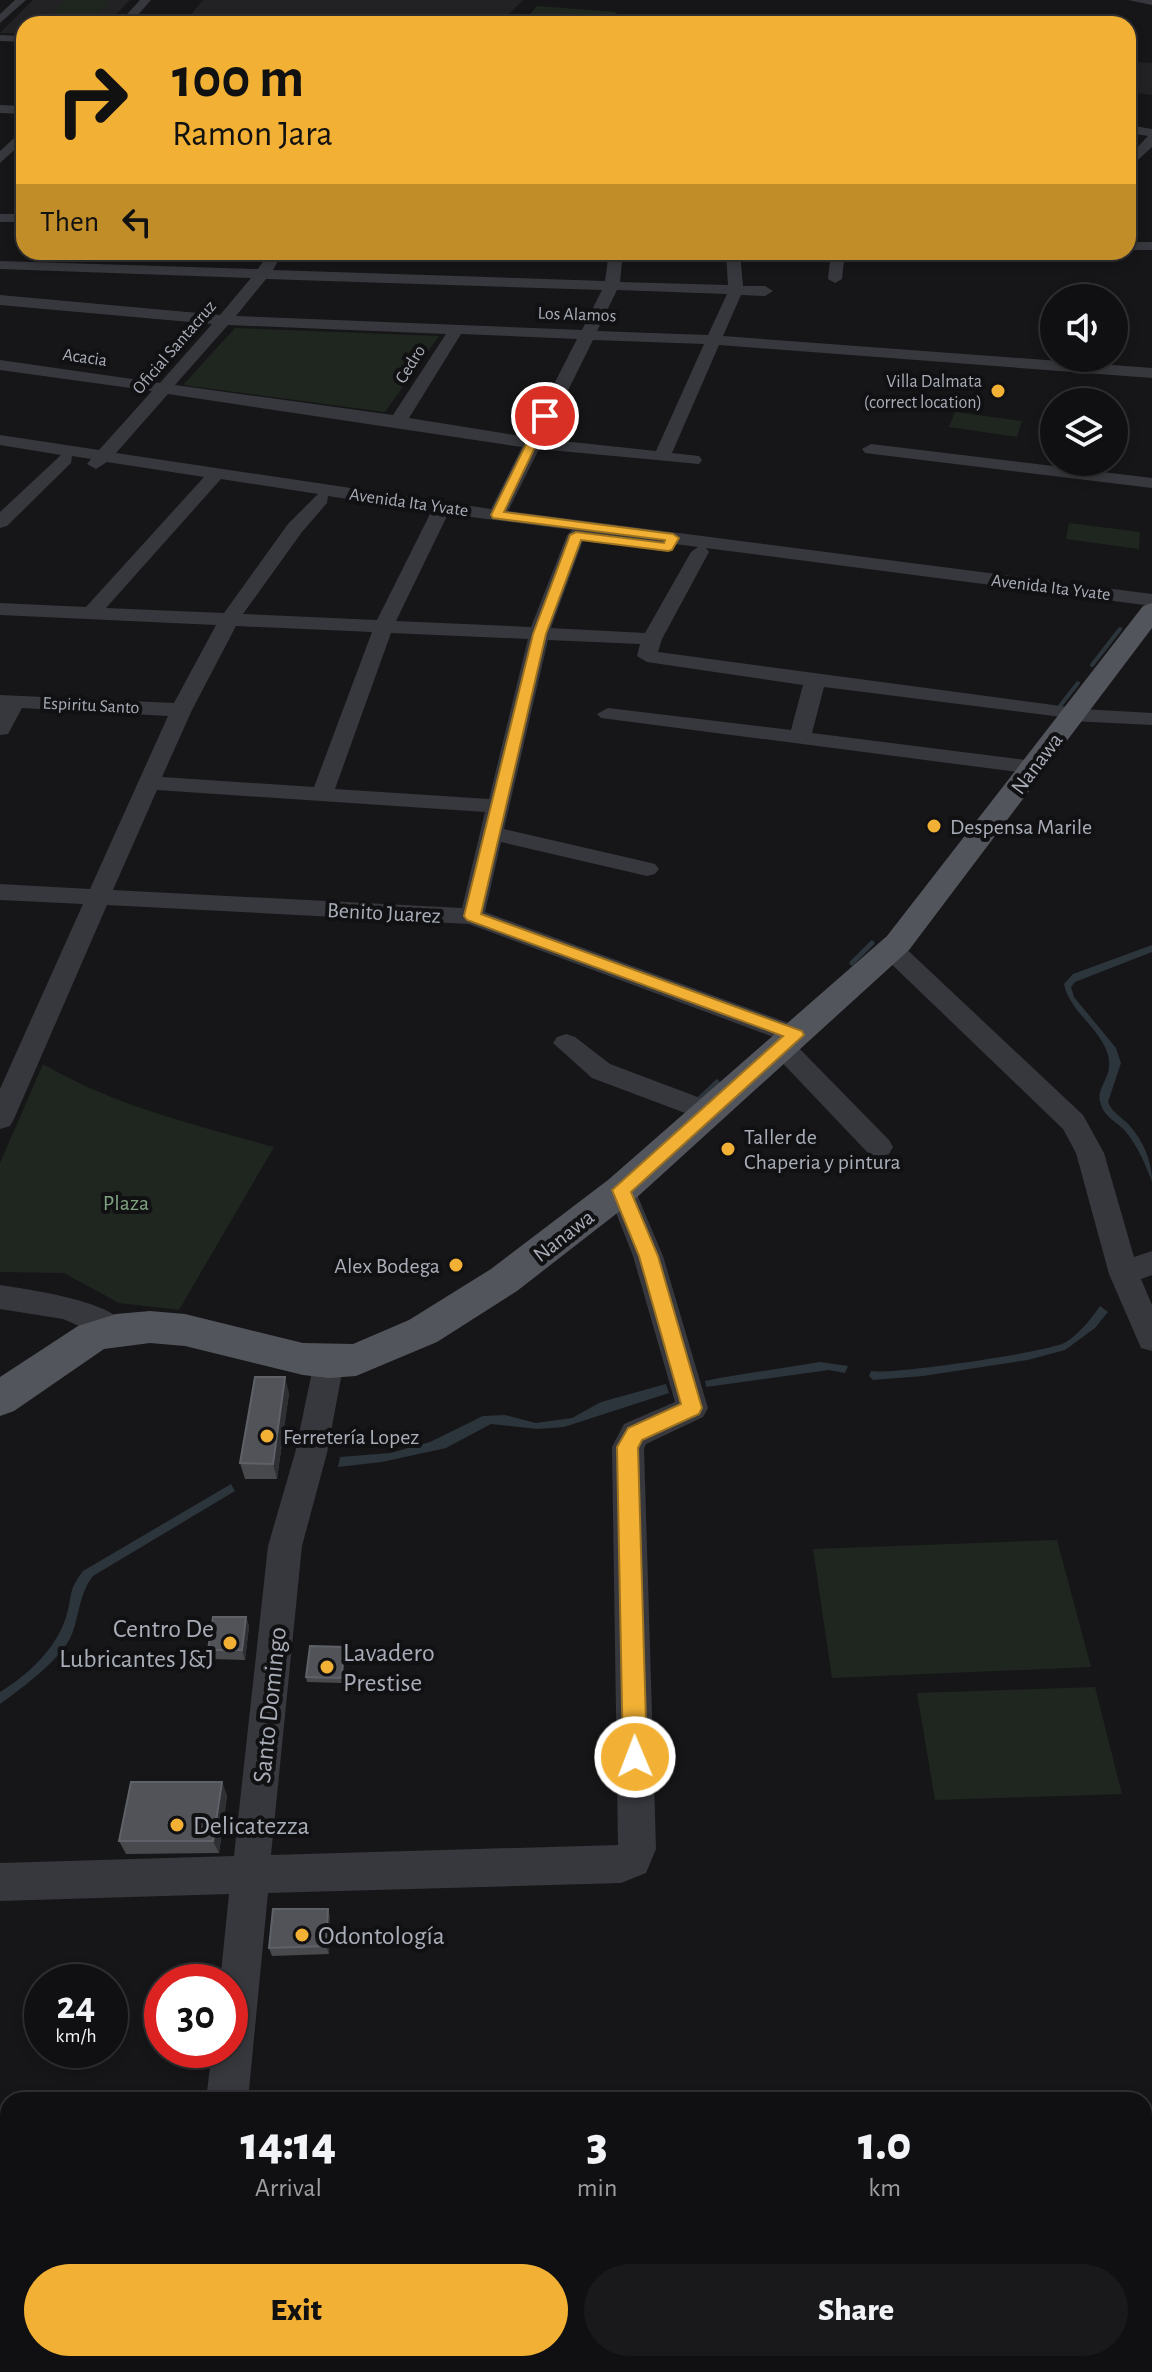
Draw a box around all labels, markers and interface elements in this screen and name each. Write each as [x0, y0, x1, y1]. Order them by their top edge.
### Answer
icon: right [40, 48, 144, 152]
text: 100 m [172, 51, 304, 107]
text: Ramon Jara [172, 116, 333, 152]
icon: left [115, 200, 159, 244]
text: Then [40, 207, 99, 237]
map controls [1040, 284, 1128, 476]
button: sound [1040, 284, 1128, 372]
street label: Oficial Santacruz [130, 298, 220, 398]
street label: Los Alamos [537, 305, 617, 325]
street label: Cedro [392, 342, 429, 387]
street label: Acacia [61, 346, 108, 370]
place label: Villa Dalmata (correct location) [864, 373, 982, 412]
pin [511, 382, 579, 450]
marker: Villa Dalmata (correct location) [989, 382, 1007, 400]
button: layers [1040, 388, 1128, 476]
icon: arrive [523, 394, 567, 438]
street label: Avenida Ita Yvate [348, 486, 469, 520]
street label: Avenida Ita Yvate [990, 572, 1111, 604]
street label: Espiritu Santo [42, 694, 140, 718]
street label: Nanawa [1007, 729, 1067, 798]
place label: Despensa Marile [950, 816, 1092, 838]
marker: Despensa Marile [925, 817, 943, 835]
street label: Benito Juarez [327, 899, 441, 927]
place label: Taller de Chaperia y pintura [744, 1126, 901, 1173]
marker: Taller de Chaperia y pintura [719, 1140, 737, 1158]
park label: Plaza [103, 1192, 149, 1214]
street label: Nanawa [529, 1205, 598, 1266]
place label: Alex Bodega [334, 1255, 440, 1277]
marker: Alex Bodega [447, 1256, 465, 1274]
place label: Ferretería Lopez [283, 1426, 419, 1448]
marker: Ferretería Lopez [258, 1427, 276, 1445]
place label: Centro De Lubricantes J&J [59, 1616, 214, 1672]
street label: Santo Domingo [249, 1626, 291, 1785]
marker: Centro De Lubricantes J&J [221, 1634, 239, 1652]
place label: Lavadero Prestise [343, 1640, 435, 1696]
marker: Lavadero Prestise [318, 1658, 336, 1676]
position arrow [593, 1715, 677, 1799]
place label: Delicatezza [193, 1813, 310, 1839]
marker: Delicatezza [168, 1816, 186, 1834]
place label: Odontología [318, 1923, 445, 1949]
marker: Odontología [293, 1926, 311, 1944]
speed limit sign: 30 [144, 1964, 248, 2068]
text: 24 [57, 1986, 95, 2026]
text: km/h [55, 2026, 97, 2046]
text: 14:14 [241, 2121, 336, 2169]
text: 3 [587, 2121, 608, 2169]
text: 1.0 [858, 2121, 911, 2169]
text: Arrival [255, 2175, 322, 2201]
text: min [577, 2175, 617, 2201]
text: km [868, 2175, 901, 2201]
button: Exit [24, 2264, 568, 2356]
button: Share [584, 2264, 1128, 2356]

